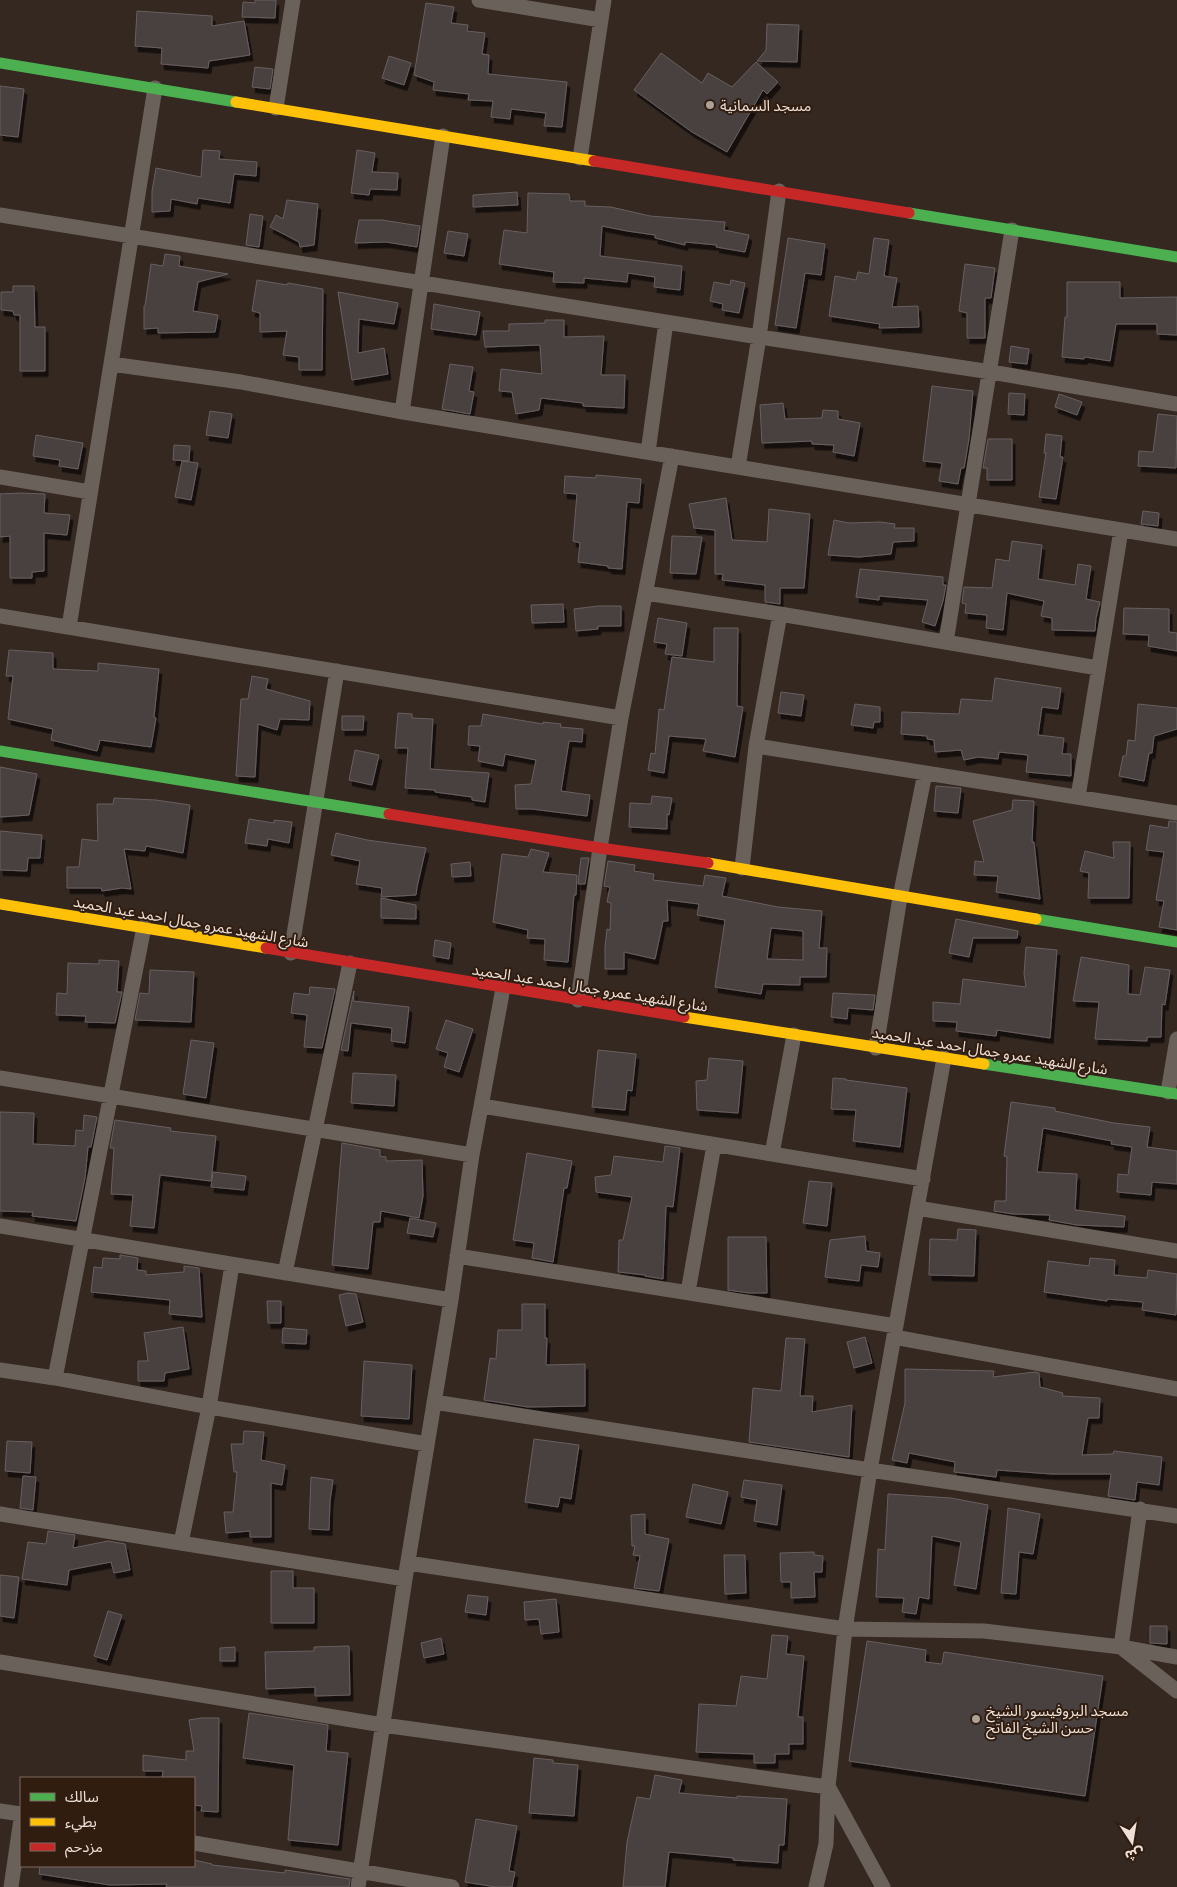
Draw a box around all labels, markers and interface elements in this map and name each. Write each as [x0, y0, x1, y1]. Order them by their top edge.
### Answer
place label: مسجد السمانية [720, 96, 811, 114]
marker: مسجد السمانية [704, 99, 716, 111]
street label: شارع الشهيد عمرو جمال احمد عبد الحميد [71, 891, 310, 955]
street label: شارع الشهيد عمرو جمال احمد عبد الحميد [470, 959, 710, 1019]
street label: شارع الشهيد عمرو جمال احمد عبد الحميد [870, 1022, 1110, 1082]
place label: مسجد البروفيسور الشيخ حسن الشيخ الفاتح [986, 1701, 1129, 1740]
marker: مسجد البروفيسور الشيخ حسن الشيخ الفاتح [970, 1713, 982, 1725]
legend [20, 1777, 195, 1867]
text: سالك [65, 1787, 99, 1805]
text: بطيء [65, 1812, 97, 1833]
north arrow [1107, 1817, 1157, 1867]
text: مزدحم [65, 1837, 103, 1858]
text: ش [1124, 1845, 1146, 1866]

